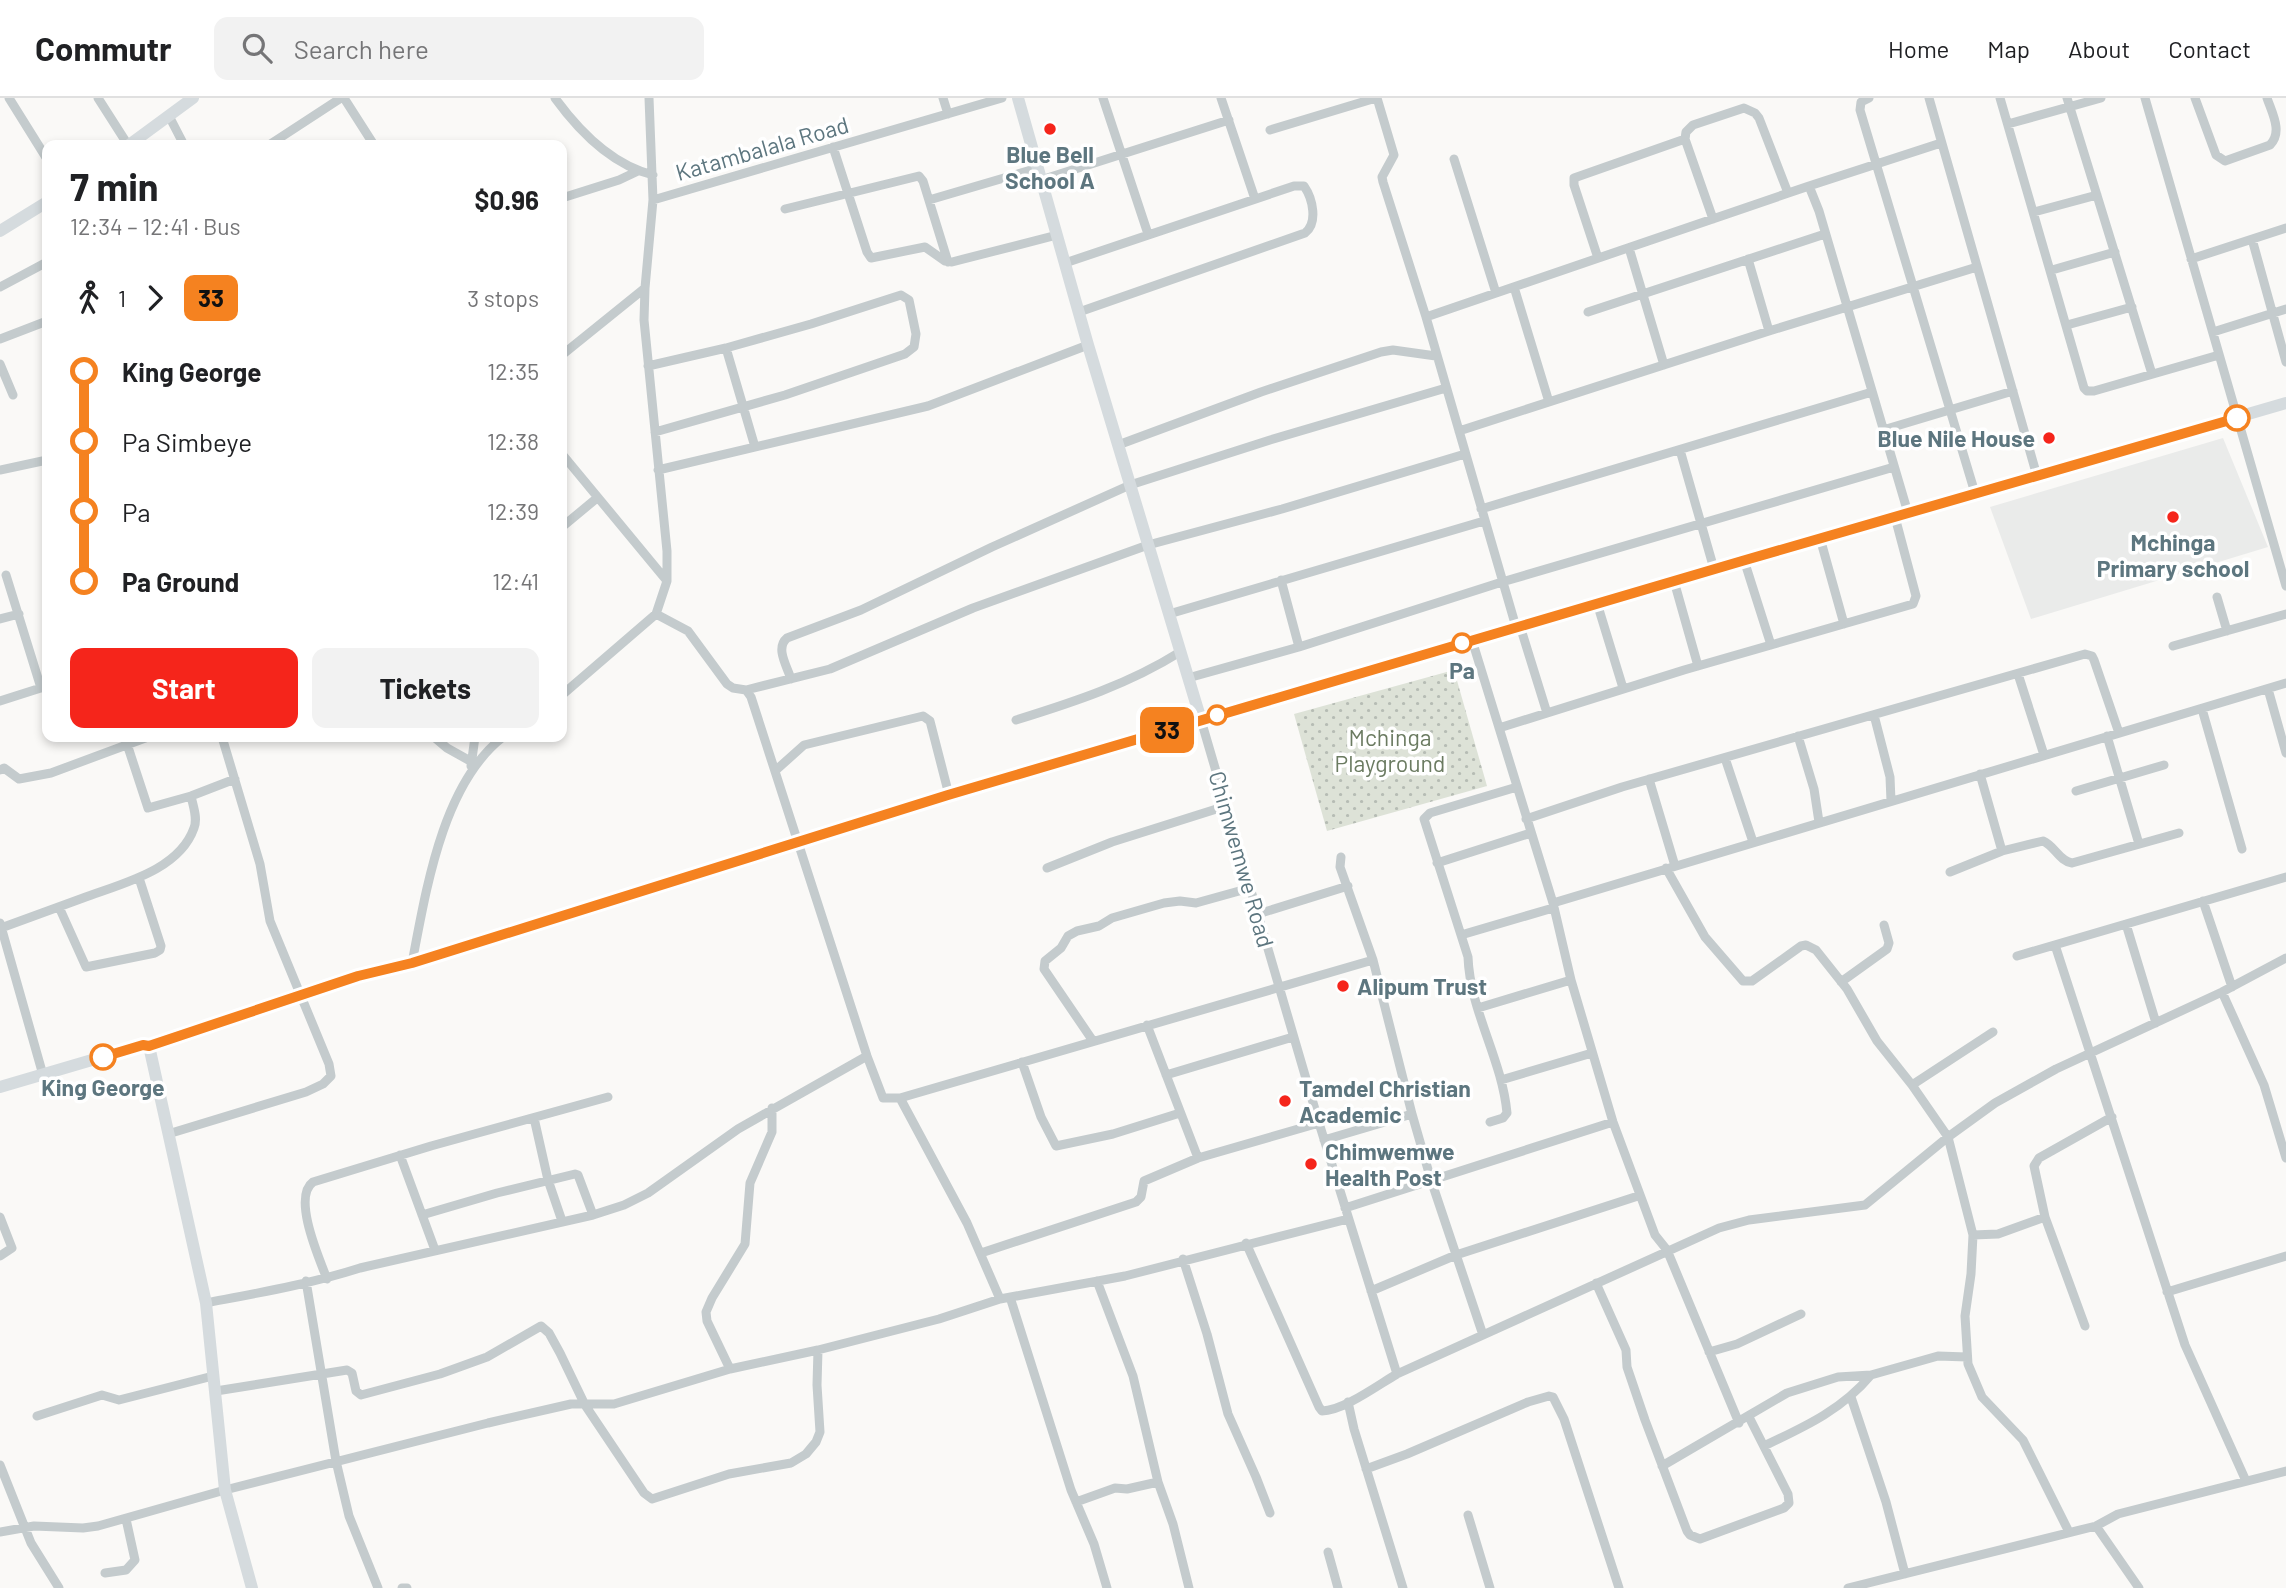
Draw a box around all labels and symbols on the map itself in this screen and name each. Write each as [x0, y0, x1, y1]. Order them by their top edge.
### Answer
street label: Katambalala Road [672, 110, 852, 186]
marker: Blue Bell School A [1042, 121, 1058, 137]
place label: Blue Bell School A [1005, 140, 1095, 194]
unlabelled marker [2224, 405, 2250, 431]
place label: Blue Nile House [1878, 424, 2035, 452]
marker: Blue Nile House [2041, 430, 2057, 446]
marker: Mchinga Primary school [2165, 509, 2181, 525]
place label: Mchinga Primary school [2097, 528, 2249, 582]
marker: Pa [1452, 633, 1472, 653]
place label: Pa [1449, 656, 1475, 684]
unlabelled marker [1207, 705, 1227, 725]
line badge: 33 [1136, 707, 1198, 753]
park label: Mchinga Playground [1335, 723, 1445, 777]
street label: Chimwemwe Road [1203, 768, 1281, 950]
place label: Alipum Trust [1357, 972, 1487, 1000]
marker: Alipum Trust [1335, 978, 1351, 994]
marker: King George [90, 1044, 116, 1070]
place label: King George [41, 1073, 165, 1101]
place label: Tamdel Christian Academic [1299, 1074, 1471, 1128]
marker: Tamdel Christian Academic [1277, 1093, 1293, 1109]
place label: Chimwemwe Health Post [1325, 1137, 1454, 1191]
marker: Chimwemwe Health Post [1303, 1156, 1319, 1172]

